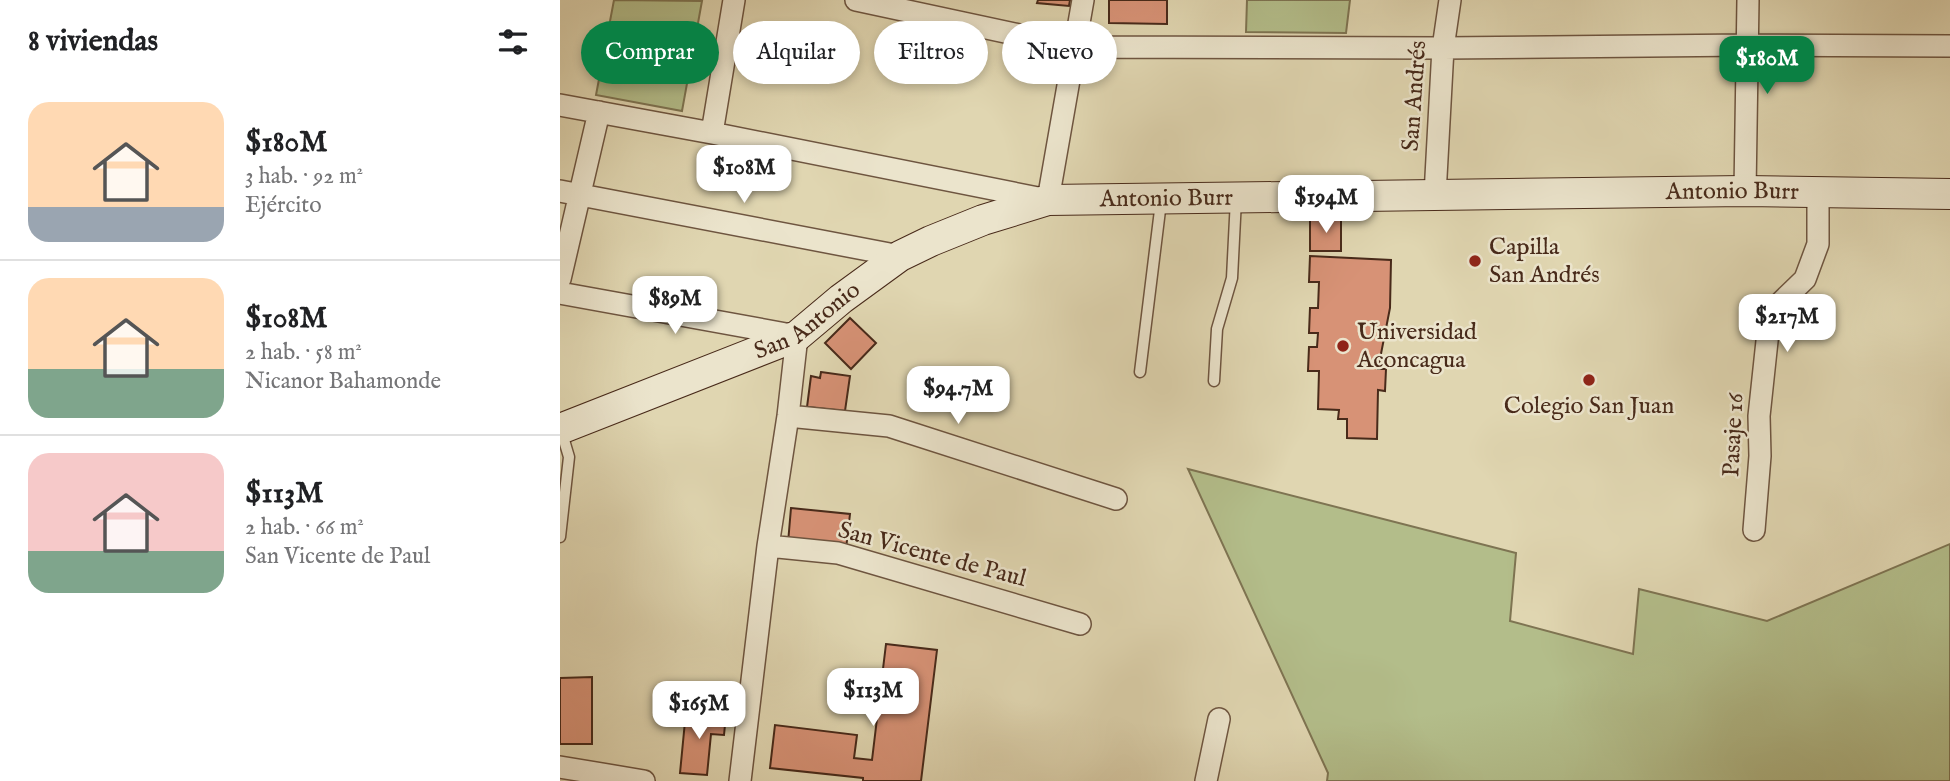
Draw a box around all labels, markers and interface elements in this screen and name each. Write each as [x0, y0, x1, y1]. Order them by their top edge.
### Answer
chip: Comprar [581, 21, 719, 84]
chip: Alquilar [733, 21, 860, 84]
chip: Filtros [874, 21, 988, 84]
chip: Nuevo [1002, 21, 1117, 84]
text: 8 viviendas [28, 23, 158, 61]
icon: filters [494, 23, 532, 61]
pin: $180M [1718, 36, 1816, 96]
street label: San Andrés [1396, 40, 1434, 152]
text: $180M [1735, 44, 1799, 73]
text: $180M [245, 124, 328, 162]
icon: home [84, 130, 168, 214]
pin: $108M [695, 146, 793, 205]
text: $108M [712, 153, 776, 182]
text: 3 hab. · 92 m² [245, 162, 363, 191]
street label: Antonio Burr [1665, 175, 1799, 208]
pin: $194M [1277, 176, 1375, 235]
street label: Antonio Burr [1099, 182, 1233, 215]
text: $194M [1294, 183, 1358, 212]
text: Ejército [245, 191, 322, 220]
place label: Capilla San Andrés [1489, 232, 1600, 291]
marker: Capilla San Andrés [1467, 253, 1483, 269]
street label: San Antonio [749, 274, 867, 367]
pin: $89M [634, 276, 716, 336]
text: $89M [648, 284, 702, 313]
pin: $217M [1738, 294, 1836, 354]
text: $108M [245, 300, 327, 338]
text: $217M [1755, 302, 1819, 331]
icon: home [84, 306, 168, 390]
place label: Universidad Aconcagua [1356, 317, 1477, 376]
text: 2 hab. · 58 m² [245, 338, 362, 367]
marker: Universidad Aconcagua [1335, 338, 1351, 354]
pin: $94.7M [901, 366, 1015, 426]
text: Nicanor Bahamonde [245, 367, 441, 396]
marker: Colegio San Juan [1581, 372, 1597, 388]
text: $94.7M [923, 374, 993, 403]
place label: Colegio San Juan [1504, 391, 1674, 422]
street label: Pasaje 16 [1716, 391, 1752, 478]
text: $113M [245, 475, 323, 513]
icon: home [84, 481, 168, 565]
text: 2 hab. · 66 m² [245, 513, 364, 542]
street label: San Vicente de Paul [835, 515, 1030, 595]
text: San Vicente de Paul [245, 542, 430, 571]
pin: $113M [824, 668, 922, 728]
text: $113M [843, 676, 903, 705]
pin: $165M [650, 682, 748, 741]
text: $165M [669, 689, 729, 718]

